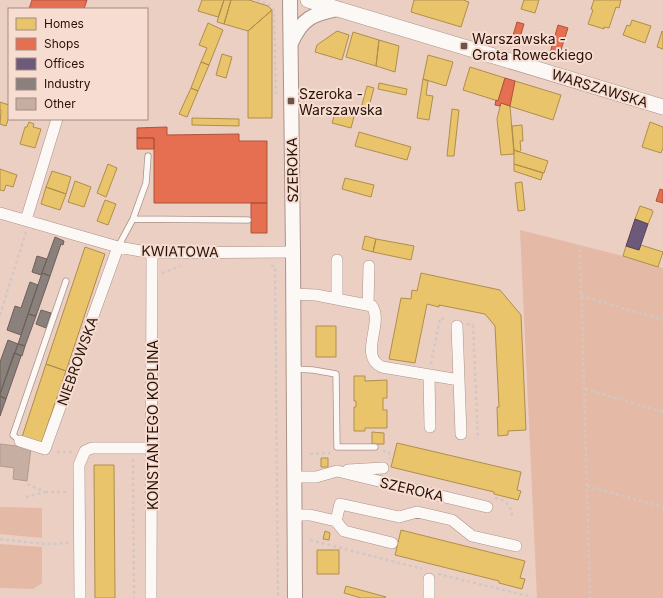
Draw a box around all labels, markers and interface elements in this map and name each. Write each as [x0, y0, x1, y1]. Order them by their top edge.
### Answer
legend [8, 8, 148, 120]
text: Homes [44, 16, 84, 31]
place label: Warszawska - Grota Roweckiego [472, 30, 593, 63]
text: Shops [44, 36, 80, 51]
marker: Warszawska - Grota Roweckiego [459, 41, 469, 51]
text: Offices [44, 56, 85, 71]
street label: WARSZAWSKA [550, 65, 651, 111]
text: Industry [44, 76, 91, 91]
place label: Szeroka - Warszawska [299, 85, 383, 118]
text: Other [44, 96, 76, 111]
marker: Szeroka - Warszawska [286, 96, 296, 106]
street label: SZEROKA [283, 137, 301, 203]
street label: KWIATOWA [141, 242, 219, 260]
street label: NIEBROWSKA [53, 314, 101, 408]
street label: KONSTANTEGO KOPLINA [144, 340, 161, 510]
street label: SZEROKA [378, 473, 446, 505]

